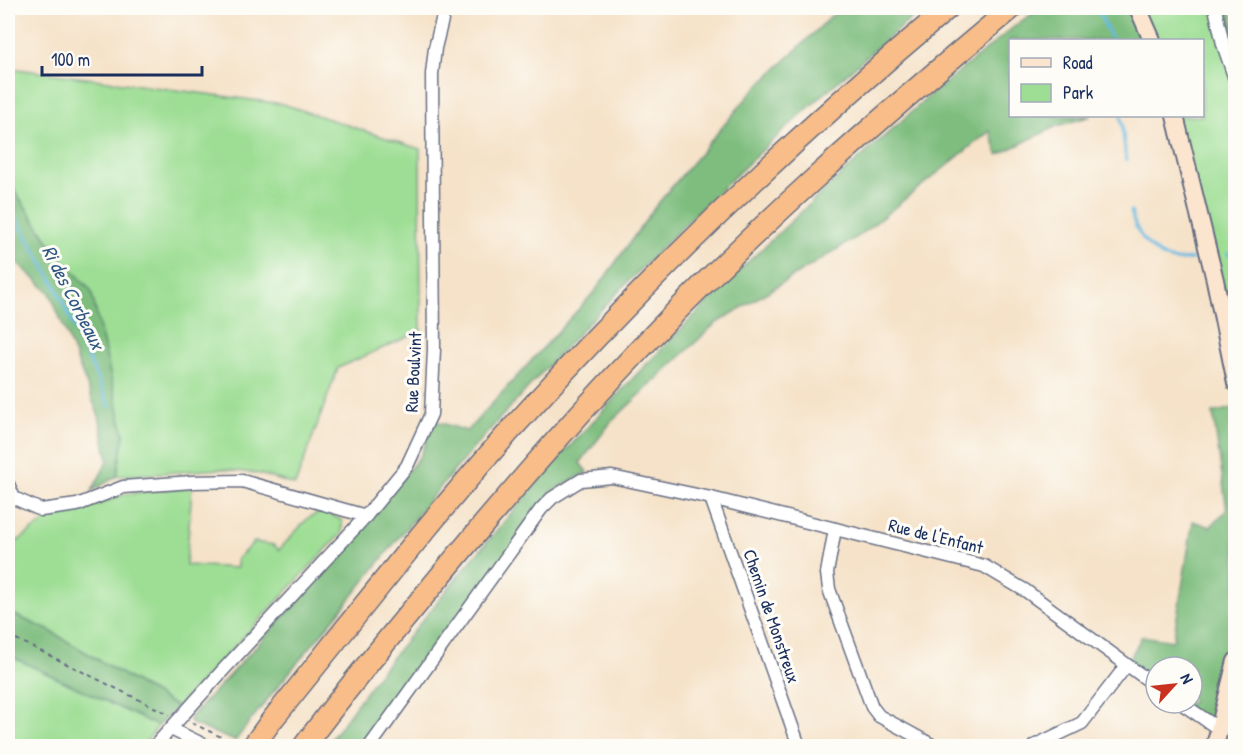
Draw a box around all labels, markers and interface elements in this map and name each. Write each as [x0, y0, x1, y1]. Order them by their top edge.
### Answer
scale bar [42, 39, 202, 77]
legend [1009, 39, 1204, 117]
text: 100 m [51, 47, 90, 72]
text: Road [1063, 50, 1093, 75]
text: Park [1063, 80, 1094, 105]
water label: Ri des Corbeaux [36, 240, 113, 356]
street label: Rue Boulvint [398, 330, 428, 413]
street label: Rue de l'Enfant [886, 512, 987, 560]
street label: Chemin de Monstreux [737, 546, 807, 686]
north arrow [1144, 655, 1204, 715]
text: N [1176, 669, 1199, 687]

